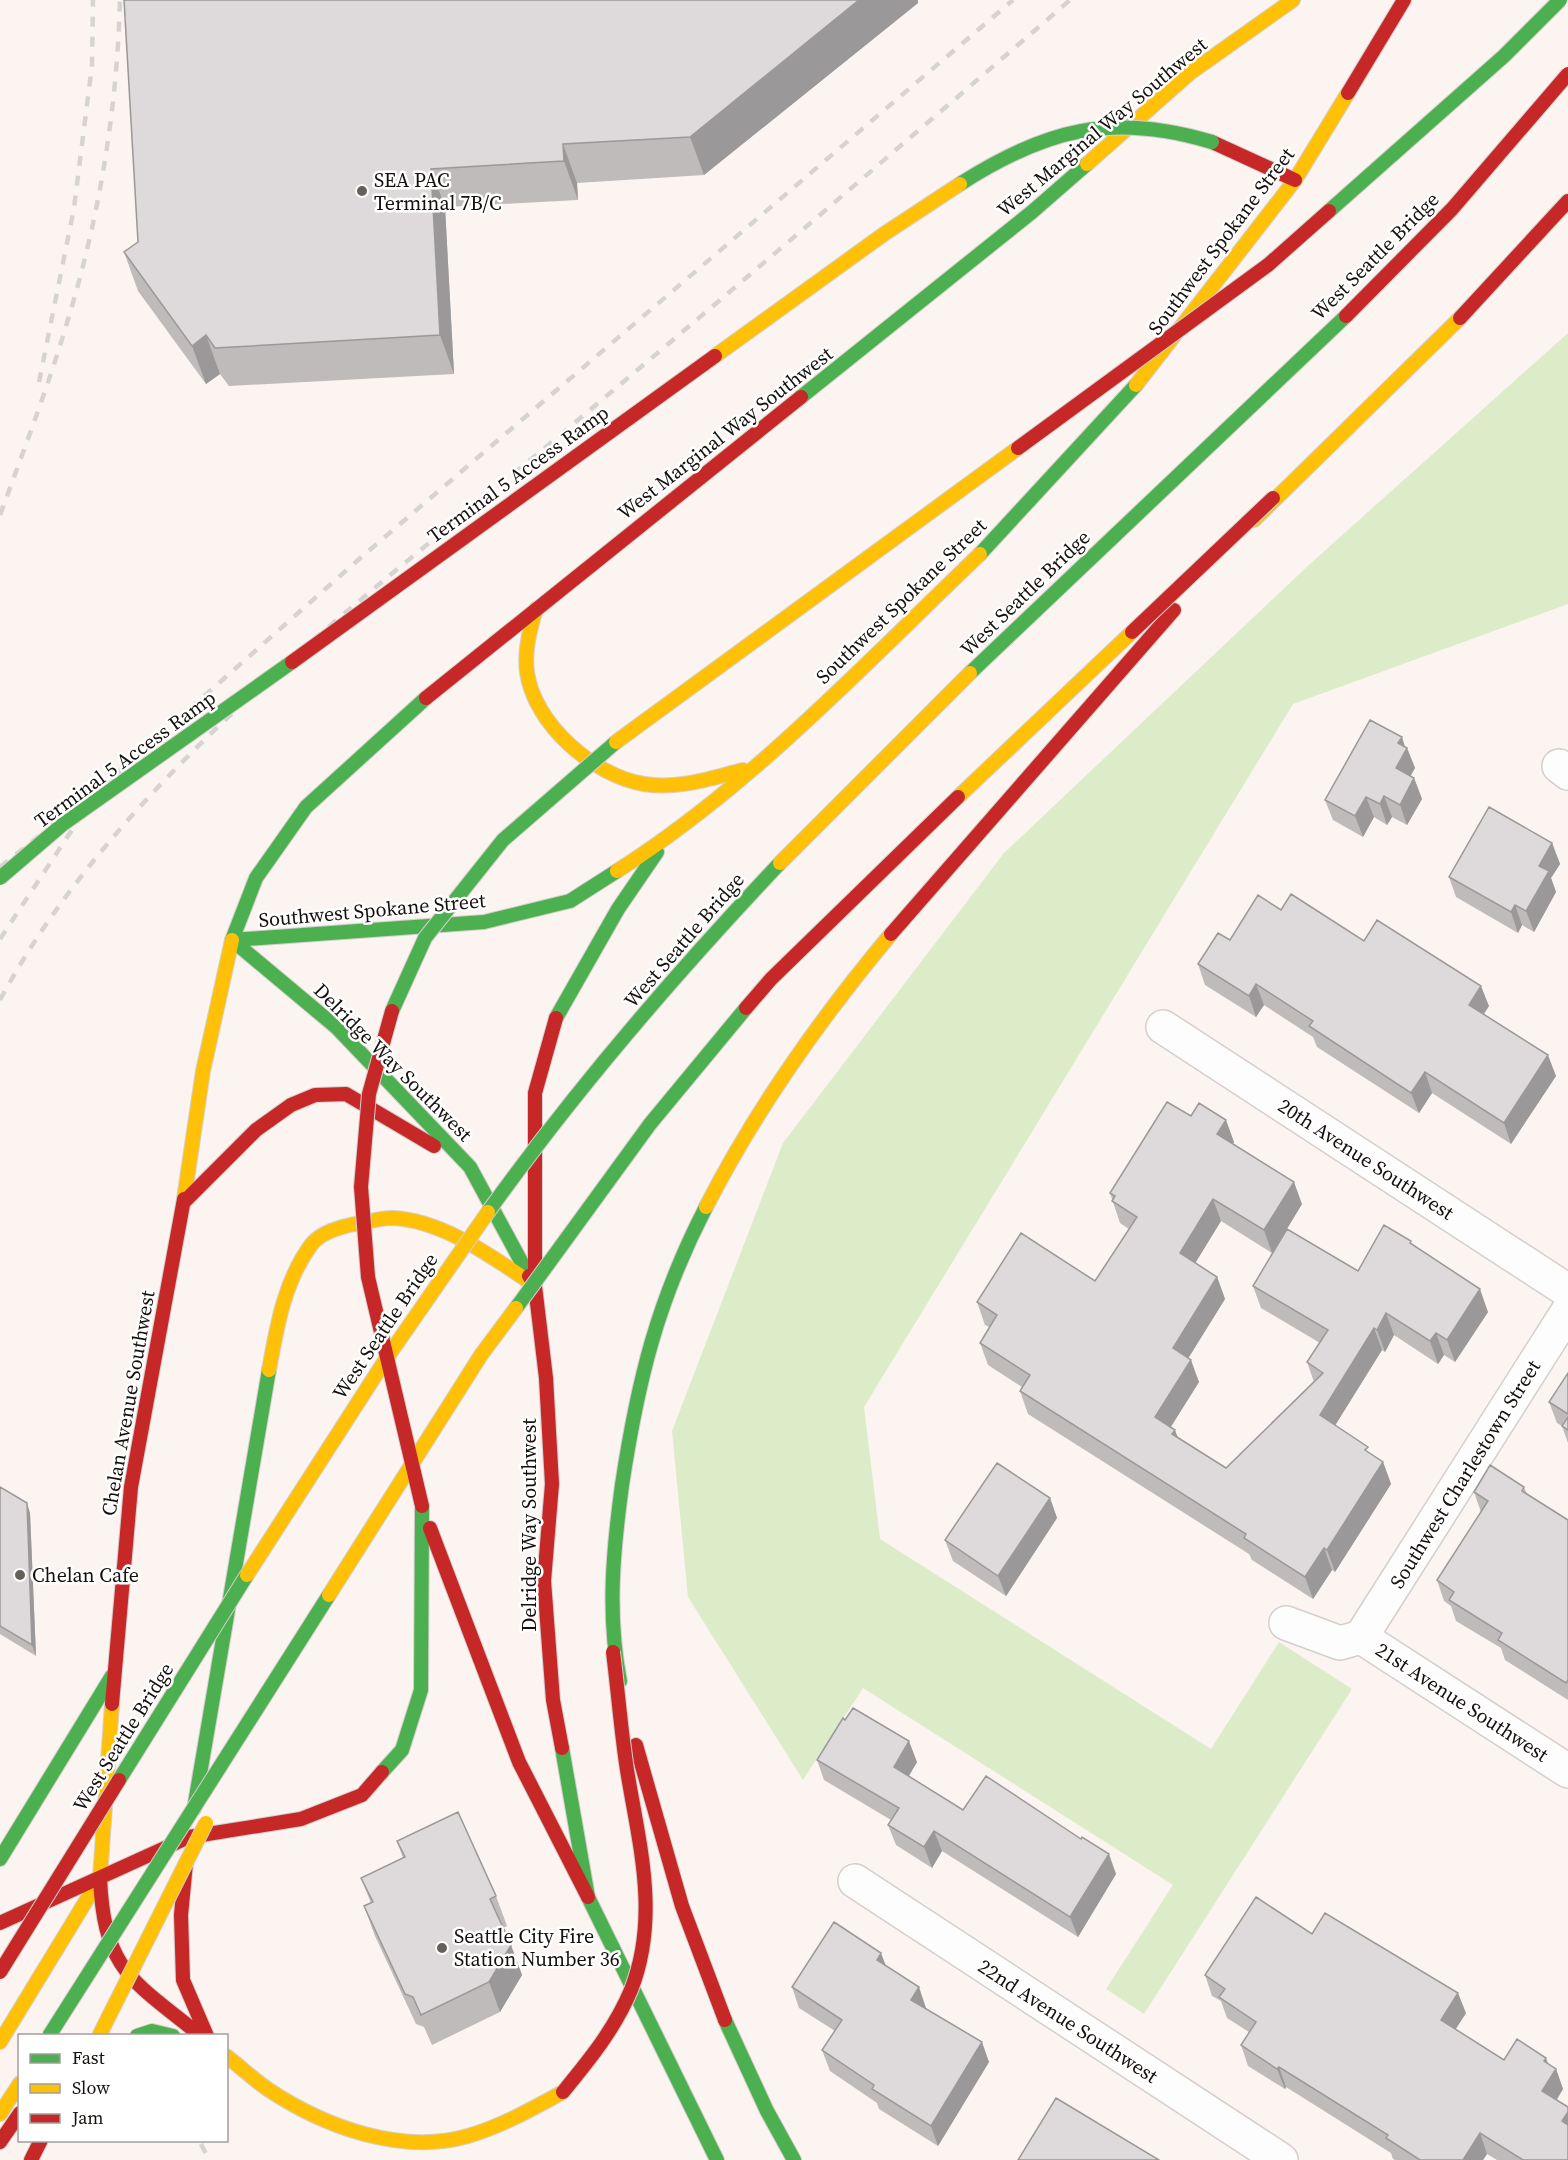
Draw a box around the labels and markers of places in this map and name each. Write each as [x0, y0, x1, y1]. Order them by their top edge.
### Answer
place label: SEA PAC Terminal 7B/C [374, 166, 502, 217]
marker: SEA PAC Terminal 7B/C [355, 184, 369, 198]
place label: Chelan Cafe [32, 1561, 139, 1589]
marker: Chelan Cafe [13, 1568, 27, 1582]
place label: Seattle City Fire Station Number 36 [454, 1922, 620, 1973]
marker: Seattle City Fire Station Number 36 [435, 1941, 449, 1955]

